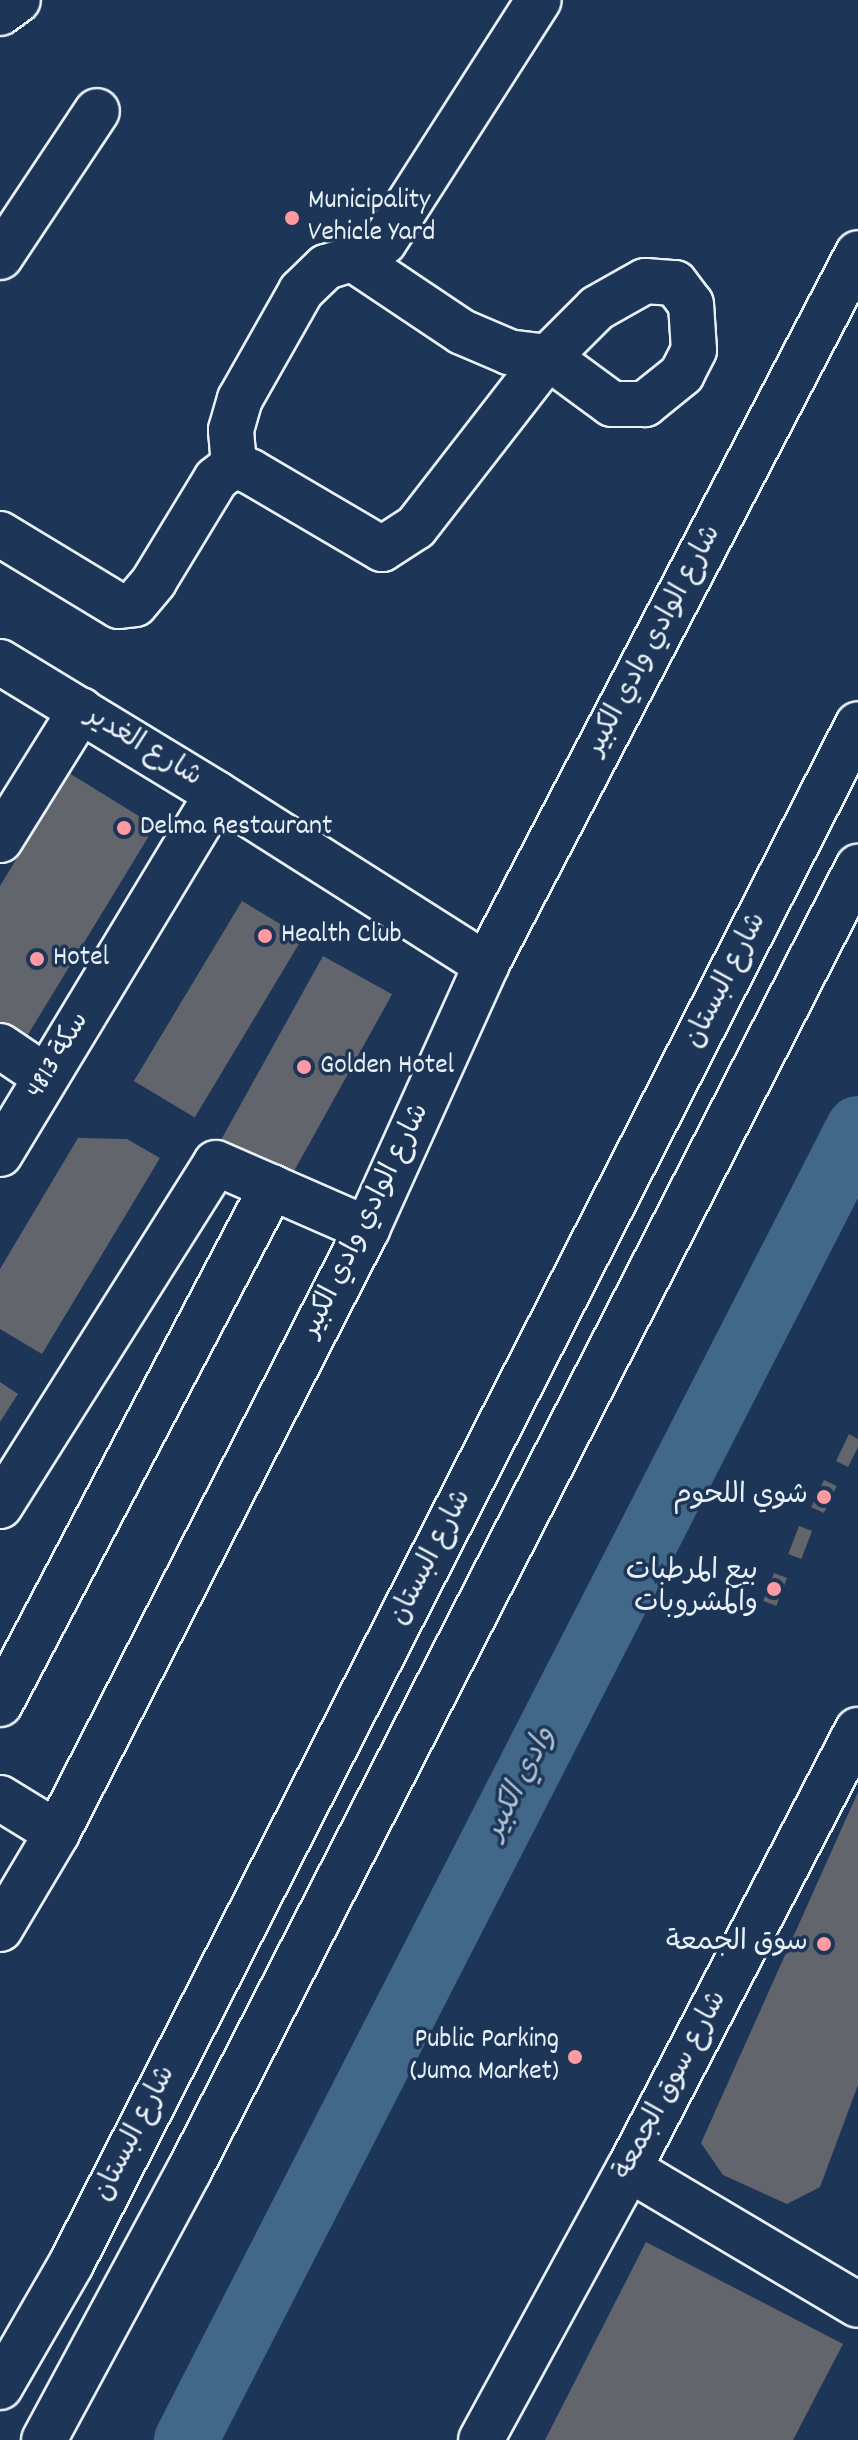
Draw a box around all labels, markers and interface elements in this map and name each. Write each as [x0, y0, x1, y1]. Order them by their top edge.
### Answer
place label: Municipality Vehicle Yard [308, 185, 435, 251]
marker: Municipality Vehicle Yard [283, 209, 301, 227]
street label: شارع الوادي وادي الكبير [580, 520, 730, 762]
street label: شارع الغدير [79, 700, 207, 796]
place label: Delma Restaurant [140, 811, 332, 845]
marker: Delma Restaurant [115, 819, 133, 837]
street label: شارع البستان [679, 908, 775, 1054]
place label: Health Club [281, 919, 402, 953]
marker: Health Club [256, 927, 274, 945]
place label: Hotel [53, 942, 109, 976]
marker: Hotel [28, 950, 46, 968]
street label: سكة 4813 [20, 1007, 98, 1105]
place label: Golden Hotel [320, 1050, 454, 1084]
marker: Golden Hotel [295, 1058, 313, 1076]
street label: شارع الوادي وادي الكبير [296, 1099, 438, 1343]
place label: شوي اللحوم [673, 1480, 808, 1514]
street label: شارع البستان [384, 1485, 480, 1631]
marker: شوي اللحوم [815, 1488, 833, 1506]
place label: بيع المرطبات والمشروبات [626, 1556, 758, 1622]
marker: بيع المرطبات والمشروبات [765, 1580, 783, 1598]
water label: وادي الكبير [479, 1722, 565, 1846]
place label: سوق الجمعة [666, 1927, 808, 1961]
marker: سوق الجمعة [815, 1935, 833, 1953]
street label: شارع سوق الجمعة [608, 1986, 736, 2186]
place label: Public Parking (Juma Market) [410, 2024, 559, 2090]
marker: Public Parking (Juma Market) [566, 2048, 584, 2066]
street label: شارع البستان [88, 2061, 184, 2207]

